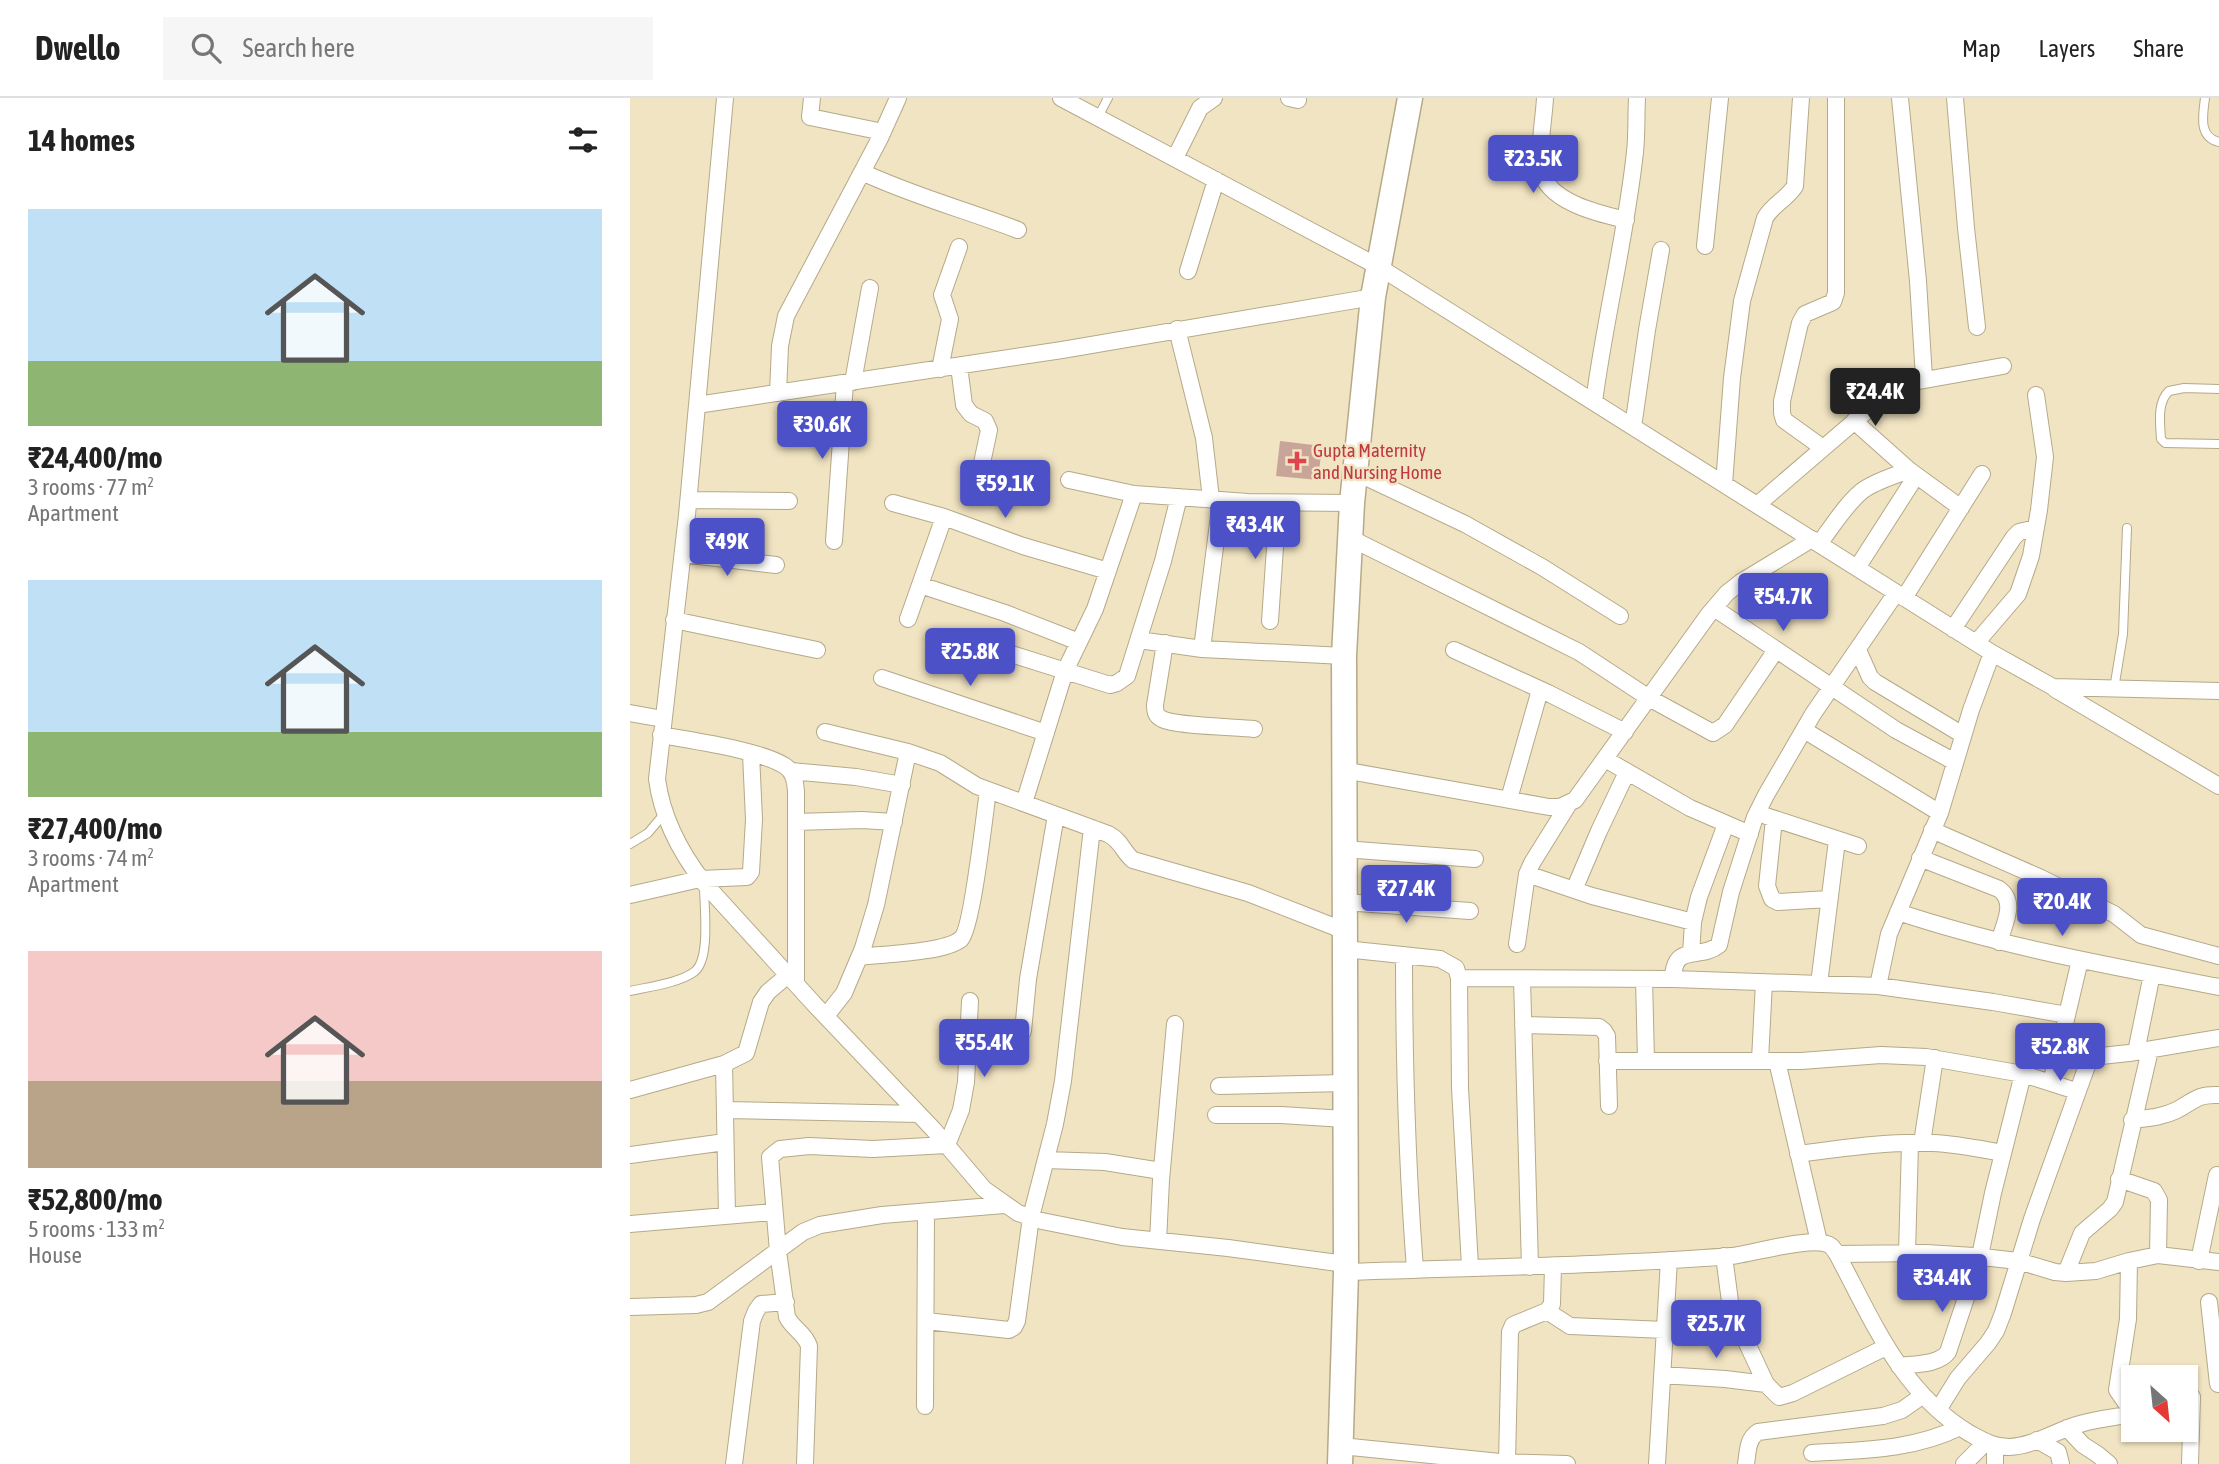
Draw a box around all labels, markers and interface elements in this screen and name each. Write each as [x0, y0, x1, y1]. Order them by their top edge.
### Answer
search box [163, 17, 653, 80]
text: Dwello [35, 29, 121, 67]
icon: search [187, 29, 225, 67]
text: Search here [243, 33, 355, 63]
text: Map [1962, 35, 2001, 62]
text: Layers [2039, 35, 2095, 62]
text: Share [2133, 35, 2184, 62]
icon: filters [564, 121, 602, 159]
text: 14 homes [28, 123, 135, 157]
pin: ₹23.5K [1476, 136, 1590, 195]
text: ₹23.5K [1504, 145, 1562, 171]
icon: home [252, 255, 378, 381]
pin: ₹24.4K [1818, 368, 1932, 428]
text: ₹24.4K [1846, 378, 1904, 404]
pin: ₹30.6K [765, 402, 879, 461]
text: ₹30.6K [793, 411, 851, 437]
place label: Gupta Maternity and Nursing Home [1313, 439, 1442, 483]
text: ₹24,400/mo [28, 440, 163, 474]
marker: Gupta Maternity and Nursing Home [1287, 451, 1307, 471]
pin: ₹59.1K [948, 460, 1062, 520]
text: ₹59.1K [976, 470, 1034, 496]
text: 3 rooms · 77 m² [28, 474, 154, 500]
text: Apartment [28, 500, 119, 526]
pin: ₹43.4K [1198, 502, 1312, 561]
text: ₹43.4K [1226, 511, 1284, 537]
pin: ₹49K [686, 518, 768, 578]
text: ₹49K [706, 528, 748, 554]
pin: ₹54.7K [1726, 574, 1840, 633]
text: ₹54.7K [1754, 583, 1812, 609]
icon: home [252, 626, 378, 752]
pin: ₹25.8K [913, 628, 1027, 688]
text: ₹25.8K [941, 638, 999, 664]
text: ₹27,400/mo [28, 811, 163, 845]
text: 3 rooms · 74 m² [28, 845, 154, 871]
pin: ₹27.4K [1349, 866, 1463, 925]
text: Apartment [28, 871, 119, 897]
text: ₹27.4K [1377, 875, 1435, 901]
pin: ₹20.4K [2005, 878, 2119, 938]
text: ₹20.4K [2033, 888, 2091, 914]
icon: home [252, 997, 378, 1123]
pin: ₹55.4K [927, 1020, 1041, 1079]
pin: ₹52.8K [2003, 1024, 2117, 1083]
text: ₹55.4K [955, 1029, 1013, 1055]
text: ₹52.8K [2031, 1033, 2089, 1059]
text: ₹52,800/mo [28, 1182, 163, 1216]
text: 5 rooms · 133 m² [28, 1216, 165, 1242]
text: House [28, 1242, 82, 1268]
pin: ₹34.4K [1885, 1254, 1999, 1314]
text: ₹34.4K [1913, 1264, 1971, 1290]
pin: ₹25.7K [1659, 1300, 1773, 1360]
text: ₹25.7K [1687, 1310, 1745, 1336]
north arrow [2121, 1365, 2198, 1442]
map controls [2121, 1365, 2198, 1442]

